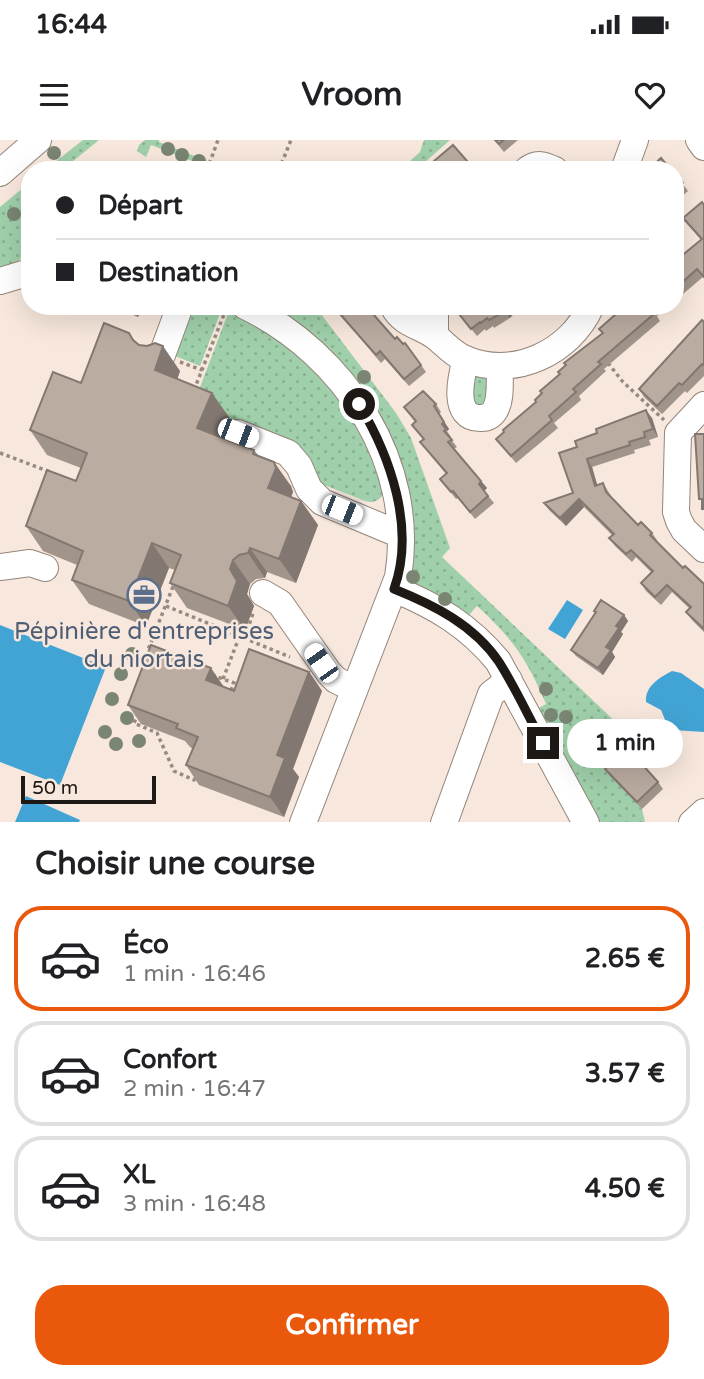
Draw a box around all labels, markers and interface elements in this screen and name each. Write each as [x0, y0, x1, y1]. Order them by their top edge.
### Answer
text: 16:44 [35, 9, 107, 40]
icon: menu [35, 76, 73, 114]
text: Vroom [302, 76, 402, 114]
icon: heart [631, 76, 669, 114]
text: Départ [98, 190, 183, 221]
text: Destination [98, 257, 239, 288]
route start [343, 388, 375, 420]
car [215, 416, 262, 450]
car [319, 492, 366, 528]
office icon: Pépinière d'entreprises du niortais [125, 576, 163, 614]
place label: Pépinière d'entreprises du niortais [14, 617, 274, 674]
car [301, 640, 342, 686]
callout: 1 min [568, 718, 683, 768]
route end [527, 727, 559, 759]
text: 1 min [594, 729, 656, 757]
scale bar [21, 774, 156, 805]
text: 50 m [32, 777, 78, 799]
text: Choisir une course [35, 845, 315, 883]
icon: car [39, 927, 102, 990]
text: Éco [123, 929, 169, 960]
text: 2.65 € [585, 943, 665, 974]
text: 1 min · 16:46 [123, 960, 266, 988]
icon: car [39, 1042, 102, 1105]
text: Confort [123, 1044, 217, 1075]
text: 3.57 € [585, 1058, 665, 1089]
text: 2 min · 16:47 [123, 1075, 266, 1103]
icon: car [39, 1157, 102, 1220]
text: XL [123, 1159, 155, 1190]
text: 4.50 € [585, 1173, 665, 1204]
text: 3 min · 16:48 [123, 1190, 266, 1218]
button: Confirmer [35, 1285, 669, 1365]

